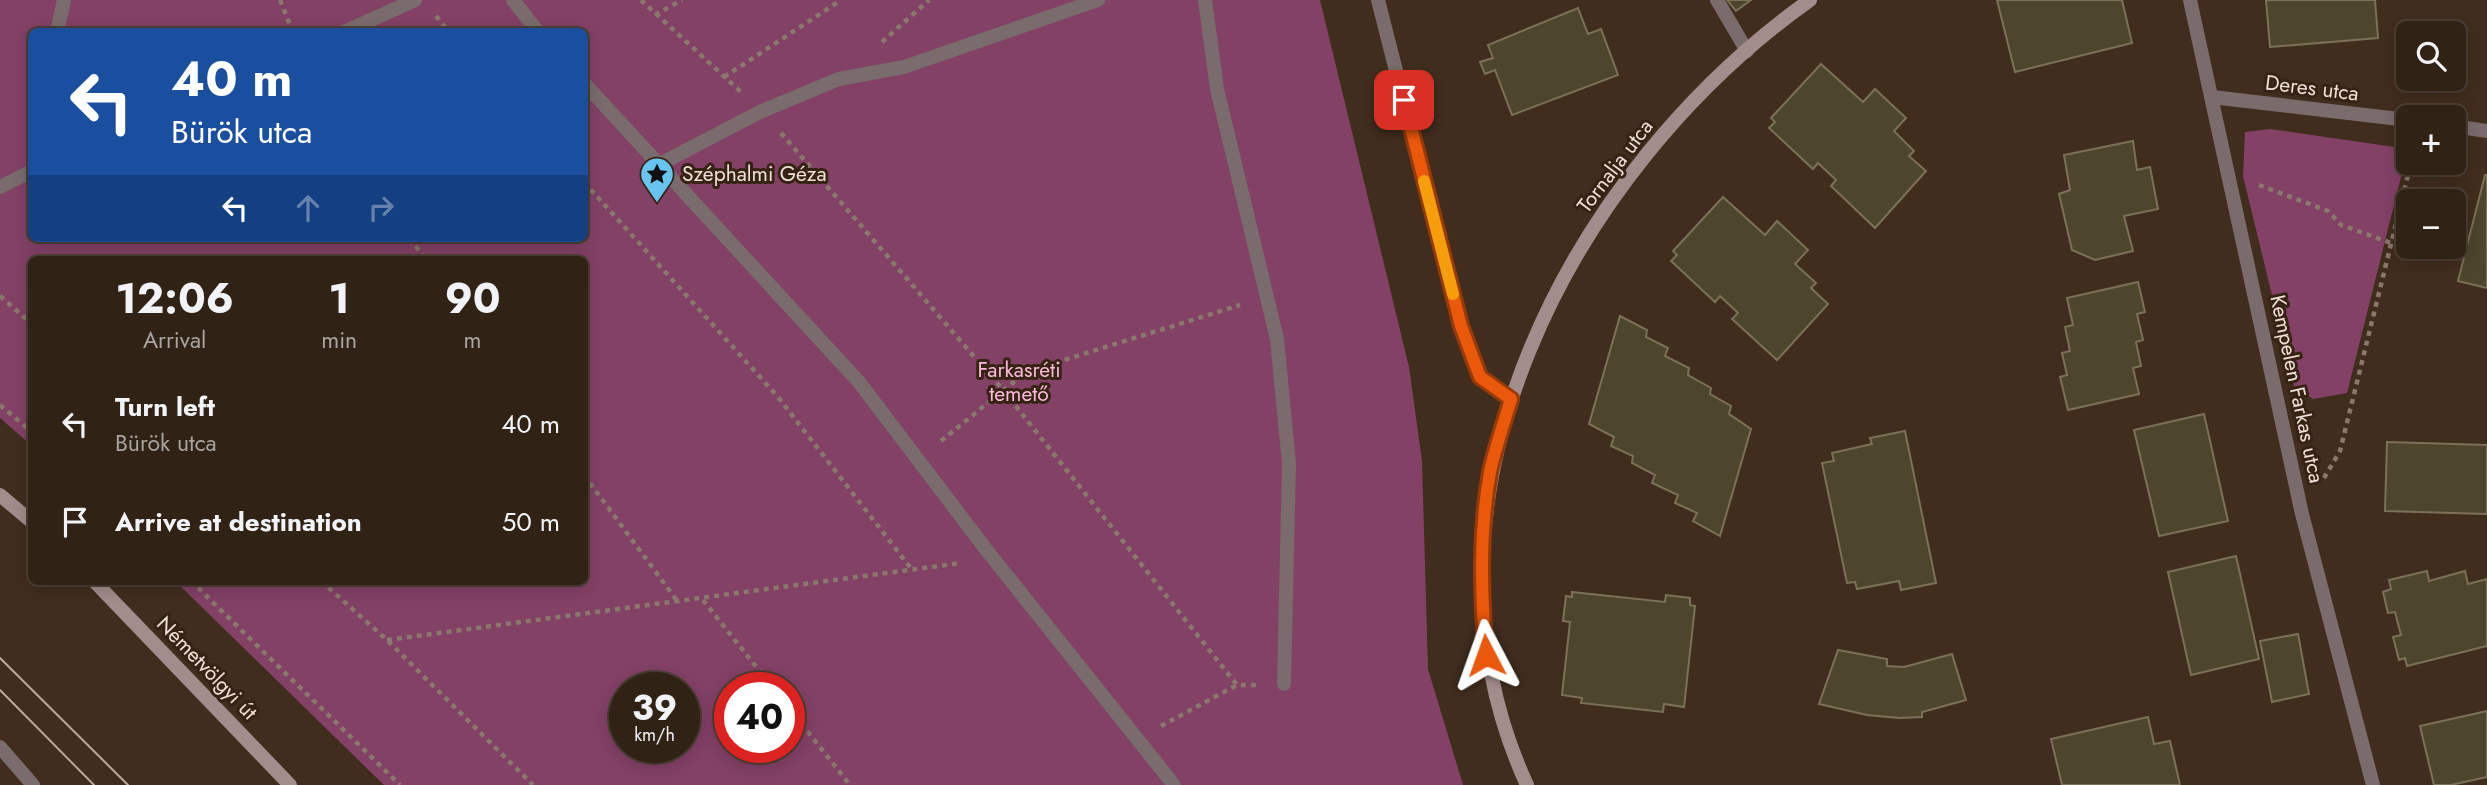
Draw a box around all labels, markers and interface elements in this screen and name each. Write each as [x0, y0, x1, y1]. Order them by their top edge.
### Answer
map controls [2396, 21, 2466, 259]
button: search [2396, 21, 2466, 91]
text: 40 m [171, 44, 293, 114]
icon: left [56, 56, 147, 147]
street label: Deres utca [2264, 67, 2360, 109]
pin [1374, 70, 1434, 130]
icon: arrive [1385, 81, 1423, 119]
button: + [2396, 105, 2466, 175]
text: Bürök utca [171, 109, 312, 155]
street label: Tornalja utca [1570, 113, 1660, 219]
place icon: Széphalmi Géza [638, 155, 676, 204]
place label: Széphalmi Géza [682, 159, 827, 189]
icon: left [216, 189, 254, 227]
icon: ahead [289, 189, 327, 227]
icon: right [362, 189, 400, 227]
button: − [2396, 189, 2466, 259]
text: 12:06 [115, 268, 234, 329]
text: 1 [329, 268, 350, 329]
text: 90 [445, 268, 501, 329]
street label: Kempelen Farkas utca [2262, 292, 2332, 486]
text: Arrival [143, 323, 206, 357]
text: min [321, 323, 357, 357]
text: m [464, 323, 482, 357]
park label: Farkasréti temető [977, 355, 1061, 409]
text: Turn left [115, 388, 215, 426]
icon: left [56, 405, 94, 443]
text: 40 m [501, 405, 560, 443]
text: Bürök utca [115, 426, 217, 460]
icon: arrive [56, 503, 94, 541]
text: Arrive at destination [115, 503, 362, 541]
text: 50 m [502, 503, 560, 541]
street label: Németvölgyi út [150, 610, 264, 726]
position arrow [1449, 618, 1523, 692]
speed limit sign: 40 [714, 672, 805, 763]
text: 39 [632, 683, 677, 733]
text: km/h [634, 722, 675, 748]

